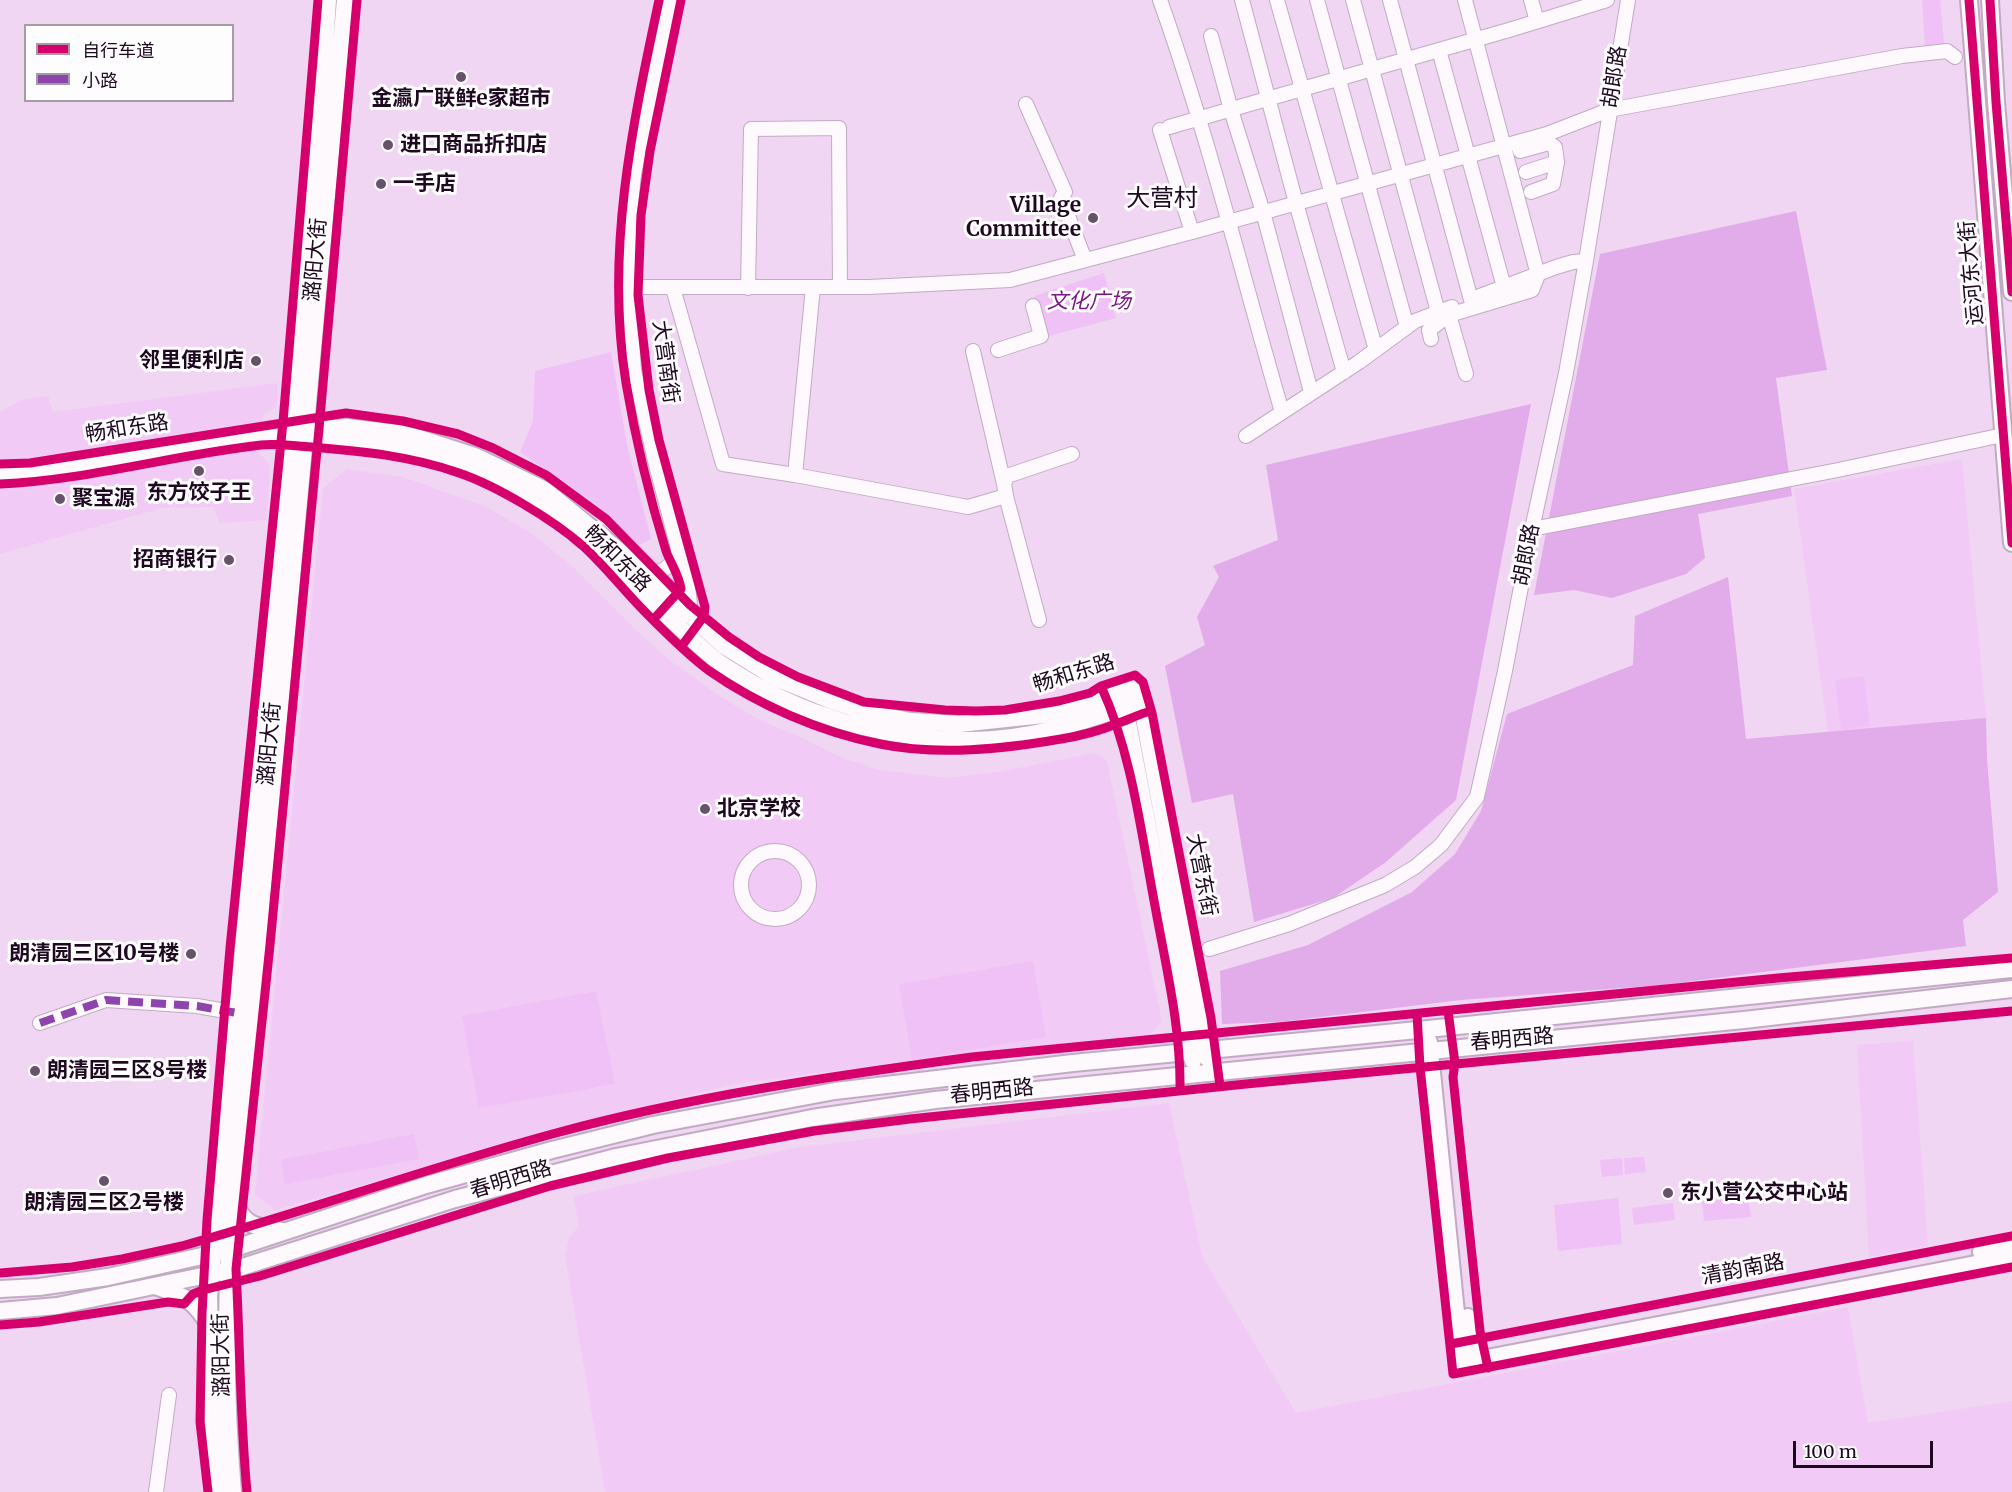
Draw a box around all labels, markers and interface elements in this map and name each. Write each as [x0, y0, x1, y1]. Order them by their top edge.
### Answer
legend [24, 24, 234, 102]
text: 自行车道 [82, 39, 154, 62]
street label: 胡郎路 [1598, 44, 1632, 110]
text: 小路 [82, 69, 118, 92]
marker: 金瀛广联鲜e家超市 [454, 70, 468, 84]
place label: 金瀛广联鲜e家超市 [371, 86, 551, 112]
place label: 进口商品折扣店 [400, 132, 547, 158]
marker: 进口商品折扣店 [381, 138, 395, 152]
place label: 一手店 [393, 171, 456, 197]
marker: 一手店 [374, 177, 388, 191]
district label: 大营村 [1126, 185, 1198, 213]
place label: Village Committee [966, 193, 1081, 243]
marker: Village Committee [1086, 211, 1100, 225]
street label: 潞阳大街 [300, 217, 332, 303]
street label: 运河东大街 [1955, 220, 1989, 326]
park label: 文化广场 [1047, 289, 1131, 315]
street label: 大营南街 [647, 319, 683, 405]
place label: 邻里便利店 [139, 348, 244, 374]
marker: 邻里便利店 [249, 354, 263, 368]
street label: 畅和东路 [84, 410, 170, 448]
marker: 东方饺子王 [192, 464, 206, 478]
place label: 东方饺子王 [147, 480, 251, 506]
place label: 聚宝源 [72, 486, 135, 512]
marker: 聚宝源 [53, 492, 67, 506]
street label: 畅和东路 [578, 520, 656, 598]
street label: 胡郎路 [1509, 522, 1545, 588]
place label: 招商银行 [133, 547, 217, 573]
marker: 招商银行 [222, 553, 236, 567]
street label: 畅和东路 [1030, 650, 1118, 698]
street label: 潞阳大街 [254, 701, 286, 787]
place label: 北京学校 [717, 796, 801, 822]
marker: 北京学校 [698, 802, 712, 816]
street label: 大营东街 [1181, 831, 1221, 919]
place label: 朗清园三区10号楼 [9, 941, 179, 967]
marker: 朗清园三区10号楼 [184, 947, 198, 961]
street label: 春明西路 [1469, 1024, 1555, 1056]
place label: 朗清园三区8号楼 [47, 1058, 207, 1084]
marker: 朗清园三区8号楼 [28, 1064, 42, 1078]
street label: 春明西路 [949, 1075, 1035, 1109]
street label: 春明西路 [467, 1156, 555, 1204]
marker: 朗清园三区2号楼 [97, 1174, 111, 1188]
place label: 东小营公交中心站 [1680, 1180, 1848, 1206]
marker: 东小营公交中心站 [1661, 1186, 1675, 1200]
place label: 朗清园三区2号楼 [24, 1190, 184, 1216]
street label: 清韵南路 [1699, 1250, 1787, 1290]
street label: 潞阳大街 [209, 1313, 235, 1397]
scale bar [1796, 1429, 1936, 1467]
text: 100 m [1804, 1440, 1857, 1463]

